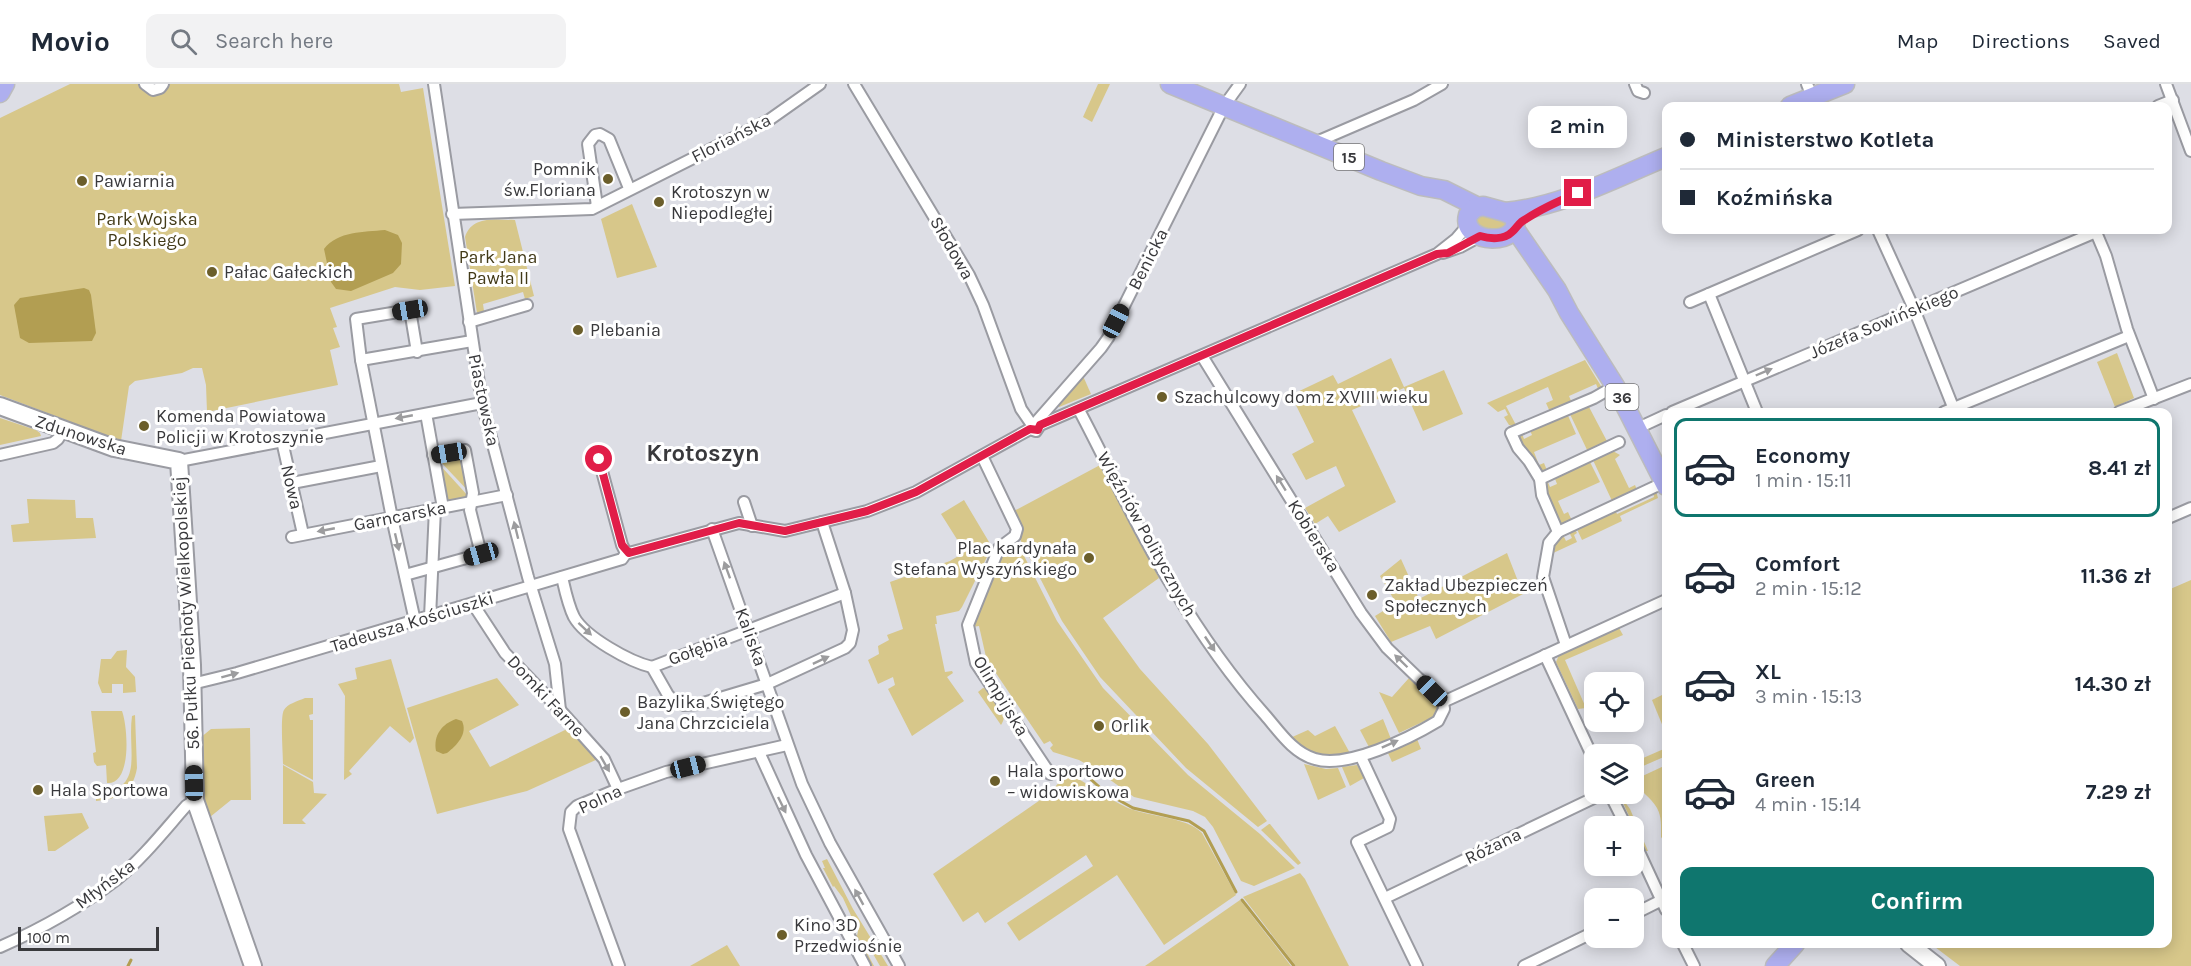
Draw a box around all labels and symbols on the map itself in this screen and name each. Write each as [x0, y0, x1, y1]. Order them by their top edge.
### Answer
callout: 2 min [1528, 106, 1628, 148]
street label: Floriańska [687, 109, 775, 167]
road number: 15 [1334, 144, 1364, 170]
place label: Pomnik św.Floriana [503, 158, 596, 201]
place label: Pawiarnia [94, 170, 175, 192]
marker: Pomnik św.Floriana [601, 172, 615, 186]
marker: Pawiarnia [75, 174, 89, 188]
route end [1564, 179, 1591, 206]
place label: Krotoszyn w Niepodległej [671, 181, 773, 224]
marker: Krotoszyn w Niepodległej [652, 195, 666, 209]
park label: Park Wojska Polskiego [96, 208, 198, 251]
street label: Słodowa [925, 213, 979, 283]
street label: Benicka [1123, 225, 1173, 293]
park label: Park Jana Pawła II [459, 246, 537, 289]
place label: Pałac Gałeckich [224, 261, 353, 283]
marker: Pałac Gałeckich [205, 265, 219, 279]
street label: Józefa Sowińskiego [1806, 281, 1962, 363]
car [391, 298, 429, 322]
car [1100, 301, 1132, 341]
place label: Plebania [590, 319, 661, 341]
marker: Plebania [571, 323, 585, 337]
street label: Piastowska [463, 352, 505, 448]
one-way arrow [1756, 367, 1774, 377]
road number: 36 [1606, 384, 1638, 410]
place label: Szachulcowy dom z XVIII wieku [1174, 386, 1428, 408]
marker: Szachulcowy dom z XVIII wieku [1155, 390, 1169, 404]
place label: Komenda Powiatowa Policji w Krotoszynie [156, 405, 326, 448]
street label: Zdunowska [32, 410, 130, 460]
one-way arrow [394, 413, 413, 422]
marker: Komenda Powiatowa Policji w Krotoszynie [137, 419, 151, 433]
district label: Krotoszyn [646, 439, 760, 467]
car [430, 441, 468, 465]
route start [585, 445, 612, 472]
street label: Więźniów Politycznych [1092, 448, 1202, 620]
street label: Nowa [276, 463, 308, 511]
one-way arrow [1275, 475, 1286, 491]
street label: 56. Pułku Piechoty Wielkopolskiej [168, 476, 204, 750]
street label: Kobierska [1283, 495, 1345, 577]
street label: Garncarska [352, 496, 448, 536]
one-way arrow [511, 520, 521, 539]
one-way arrow [316, 526, 335, 535]
one-way arrow [393, 533, 403, 552]
place label: Plac kardynała Stefana Wyszyńskiego [893, 537, 1077, 580]
car [461, 540, 501, 568]
marker: Plac kardynała Stefana Wyszyńskiego [1082, 551, 1096, 565]
one-way arrow [721, 561, 731, 579]
place label: Zakład Ubezpieczeń Społecznych [1384, 574, 1548, 617]
street label: Tadeusza Kościuszki [328, 587, 496, 657]
marker: Zakład Ubezpieczeń Społecznych [1365, 588, 1379, 602]
street label: Kaliska [730, 605, 772, 669]
one-way arrow [578, 622, 593, 636]
street label: Gołębia [665, 628, 731, 670]
one-way arrow [1204, 635, 1216, 651]
street label: Domki Farne [503, 651, 589, 741]
street label: Olimpijska [968, 652, 1034, 740]
one-way arrow [812, 655, 829, 664]
one-way arrow [1395, 655, 1409, 669]
one-way arrow [221, 670, 239, 680]
car [1413, 672, 1451, 710]
place label: Bazylika Świętego Jana Chrzciciela [637, 690, 784, 734]
marker: Bazylika Świętego Jana Chrzciciela [618, 705, 632, 719]
place label: Orlik [1111, 715, 1150, 737]
marker: Orlik [1092, 719, 1106, 733]
one-way arrow [1381, 739, 1399, 748]
car [668, 754, 708, 780]
one-way arrow [600, 756, 610, 773]
place label: Hala sportowo – widowiskowa [1007, 760, 1129, 803]
car [185, 765, 203, 801]
marker: Hala sportowo – widowiskowa [988, 774, 1002, 788]
place label: Hala Sportowa [50, 779, 168, 801]
street label: Polna [575, 779, 625, 819]
marker: Hala Sportowa [31, 783, 45, 797]
one-way arrow [778, 797, 787, 814]
street label: Różana [1461, 823, 1525, 869]
street label: Młyńska [71, 854, 139, 914]
one-way arrow [854, 888, 864, 905]
place label: Kino 3D Przedwiośnie [794, 914, 902, 957]
scale bar [18, 924, 159, 952]
marker: Kino 3D Przedwiośnie [775, 928, 789, 942]

